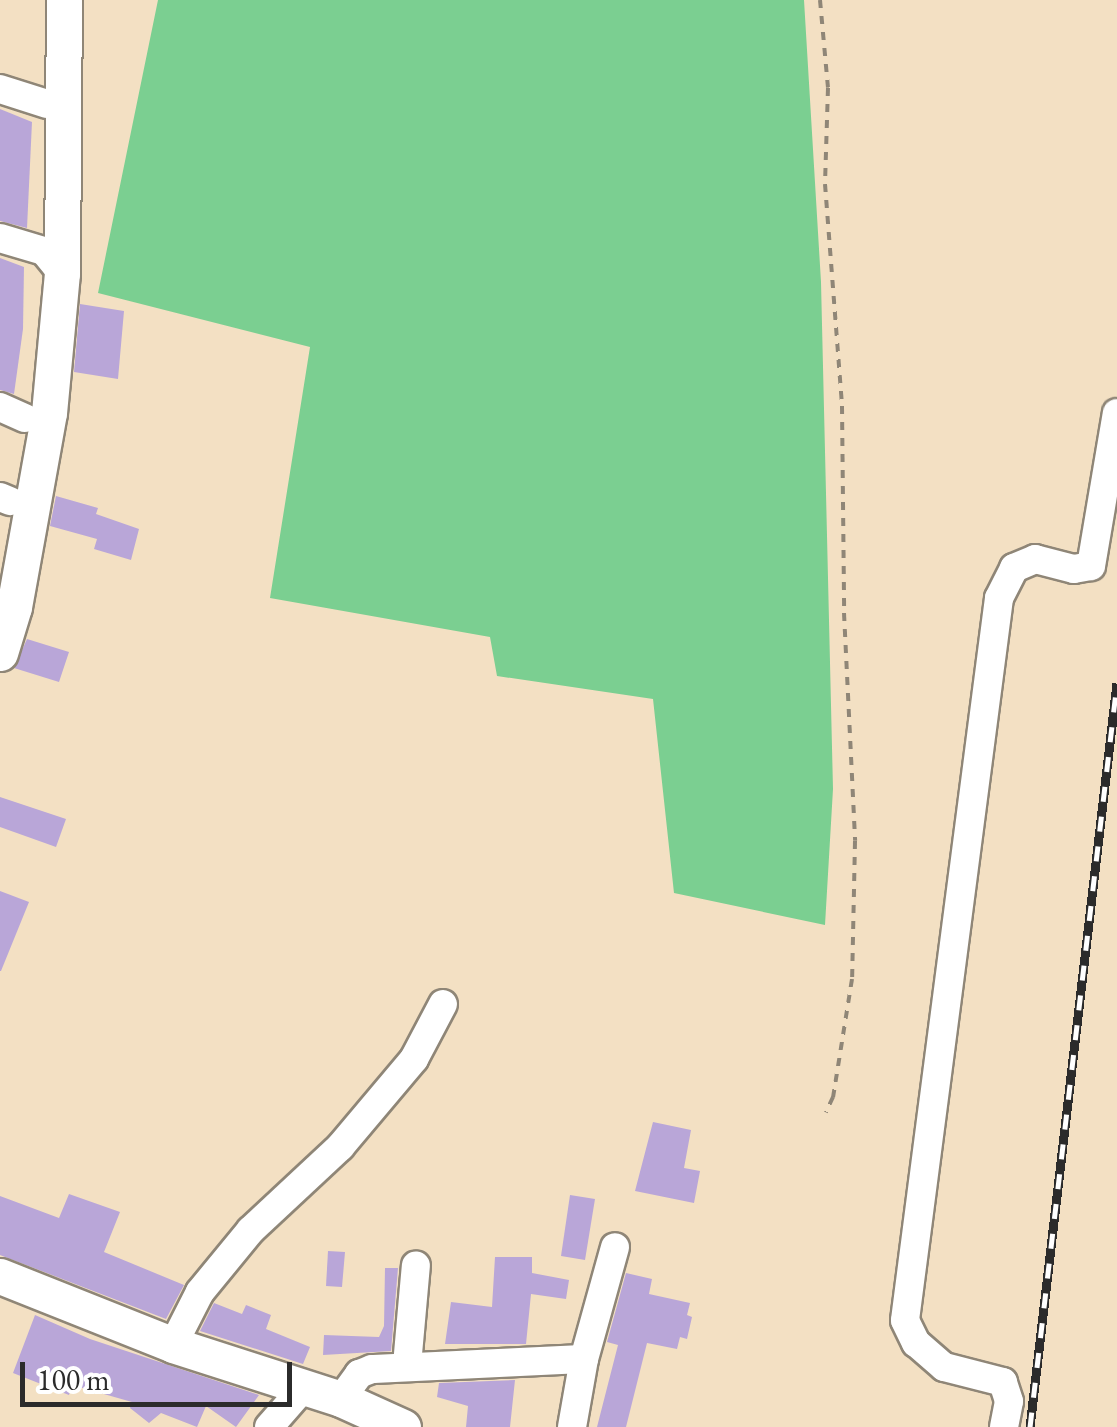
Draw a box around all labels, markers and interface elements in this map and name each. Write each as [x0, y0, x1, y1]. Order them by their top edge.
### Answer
scale bar [25, 1342, 298, 1404]
text: 100 m [37, 1360, 110, 1399]

